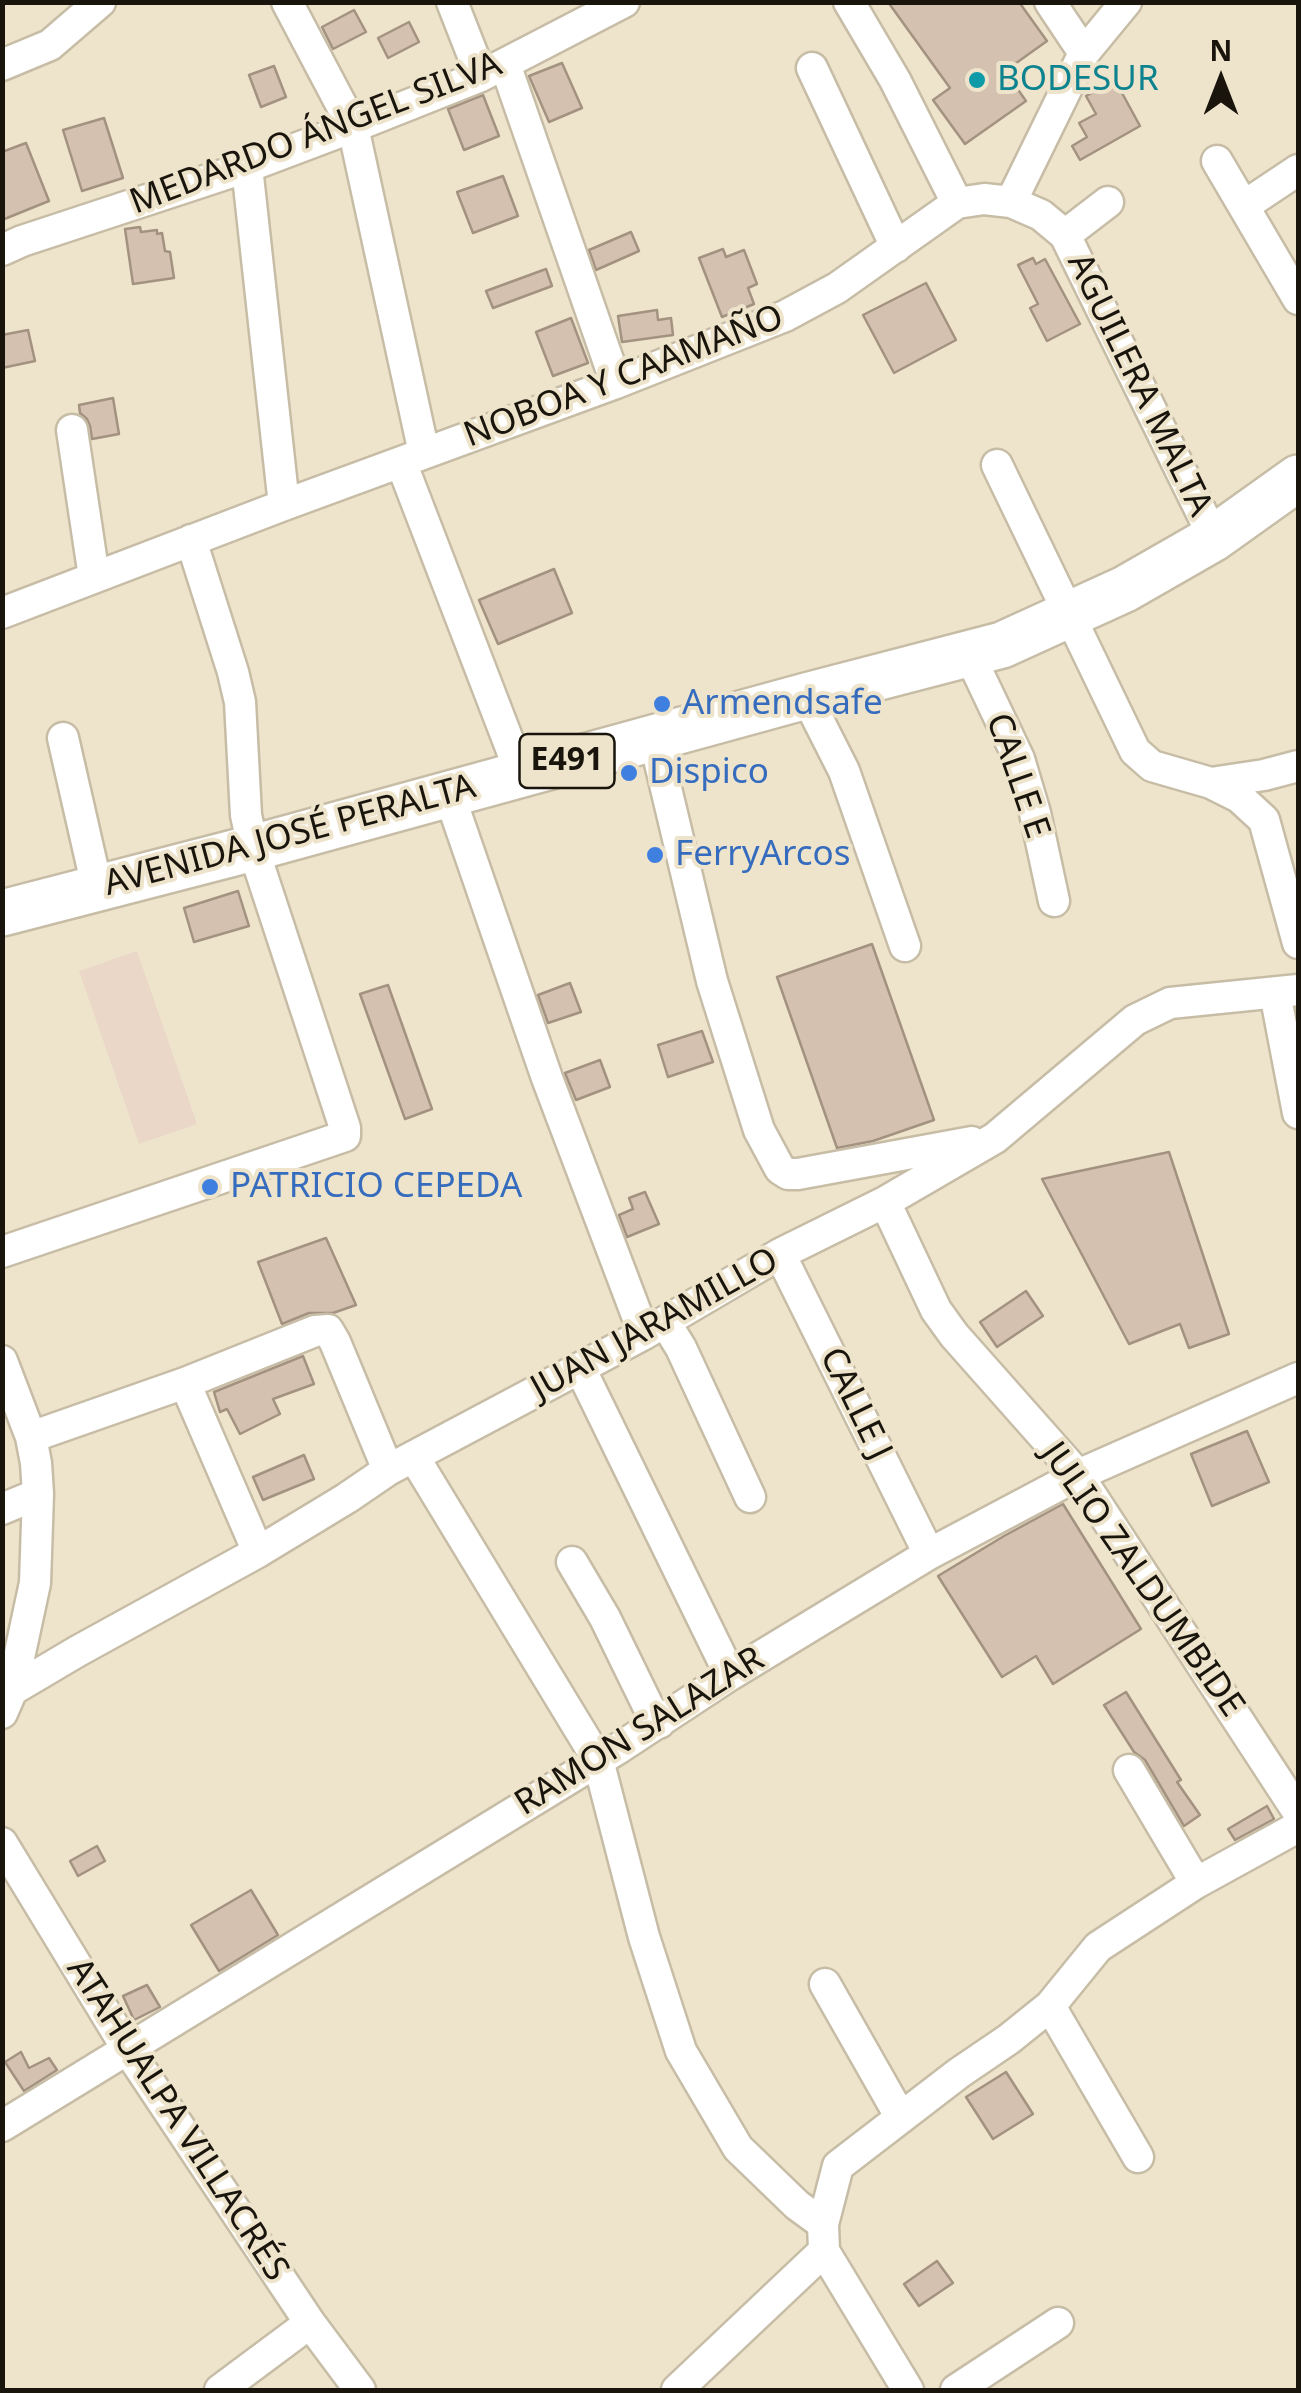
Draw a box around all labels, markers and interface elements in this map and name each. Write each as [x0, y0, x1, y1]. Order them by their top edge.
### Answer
north arrow [1171, 30, 1271, 130]
text: N [1210, 31, 1232, 69]
street label: MEDARDO ÁNGEL SILVA [124, 44, 508, 224]
place label: BODESUR [997, 59, 1159, 101]
marker: BODESUR [966, 69, 988, 91]
street label: AGUILERA MALTA [1057, 247, 1221, 523]
street label: NOBOA Y CAAMAÑO [458, 297, 790, 457]
place label: Armendsafe [682, 683, 883, 725]
marker: Armendsafe [651, 693, 673, 715]
street label: CALLE E [976, 708, 1058, 844]
road number: E491 [520, 734, 614, 788]
place label: Dispico [649, 752, 769, 794]
marker: Dispico [618, 762, 640, 784]
street label: AVENIDA JOSÉ PERALTA [100, 766, 480, 906]
place label: FerryArcos [675, 834, 851, 876]
marker: FerryArcos [644, 844, 666, 866]
place label: PATRICIO CEPEDA [230, 1166, 522, 1208]
marker: PATRICIO CEPEDA [199, 1176, 221, 1198]
street label: JUAN JARAMILLO [524, 1240, 786, 1410]
street label: CALLE J [810, 1341, 900, 1467]
street label: JULIO ZALDUMBIDE [1032, 1435, 1252, 1725]
street label: RAMON SALAZAR [508, 1639, 772, 1825]
street label: ATAHUALPA VILLACRÉS [57, 1951, 297, 2289]

